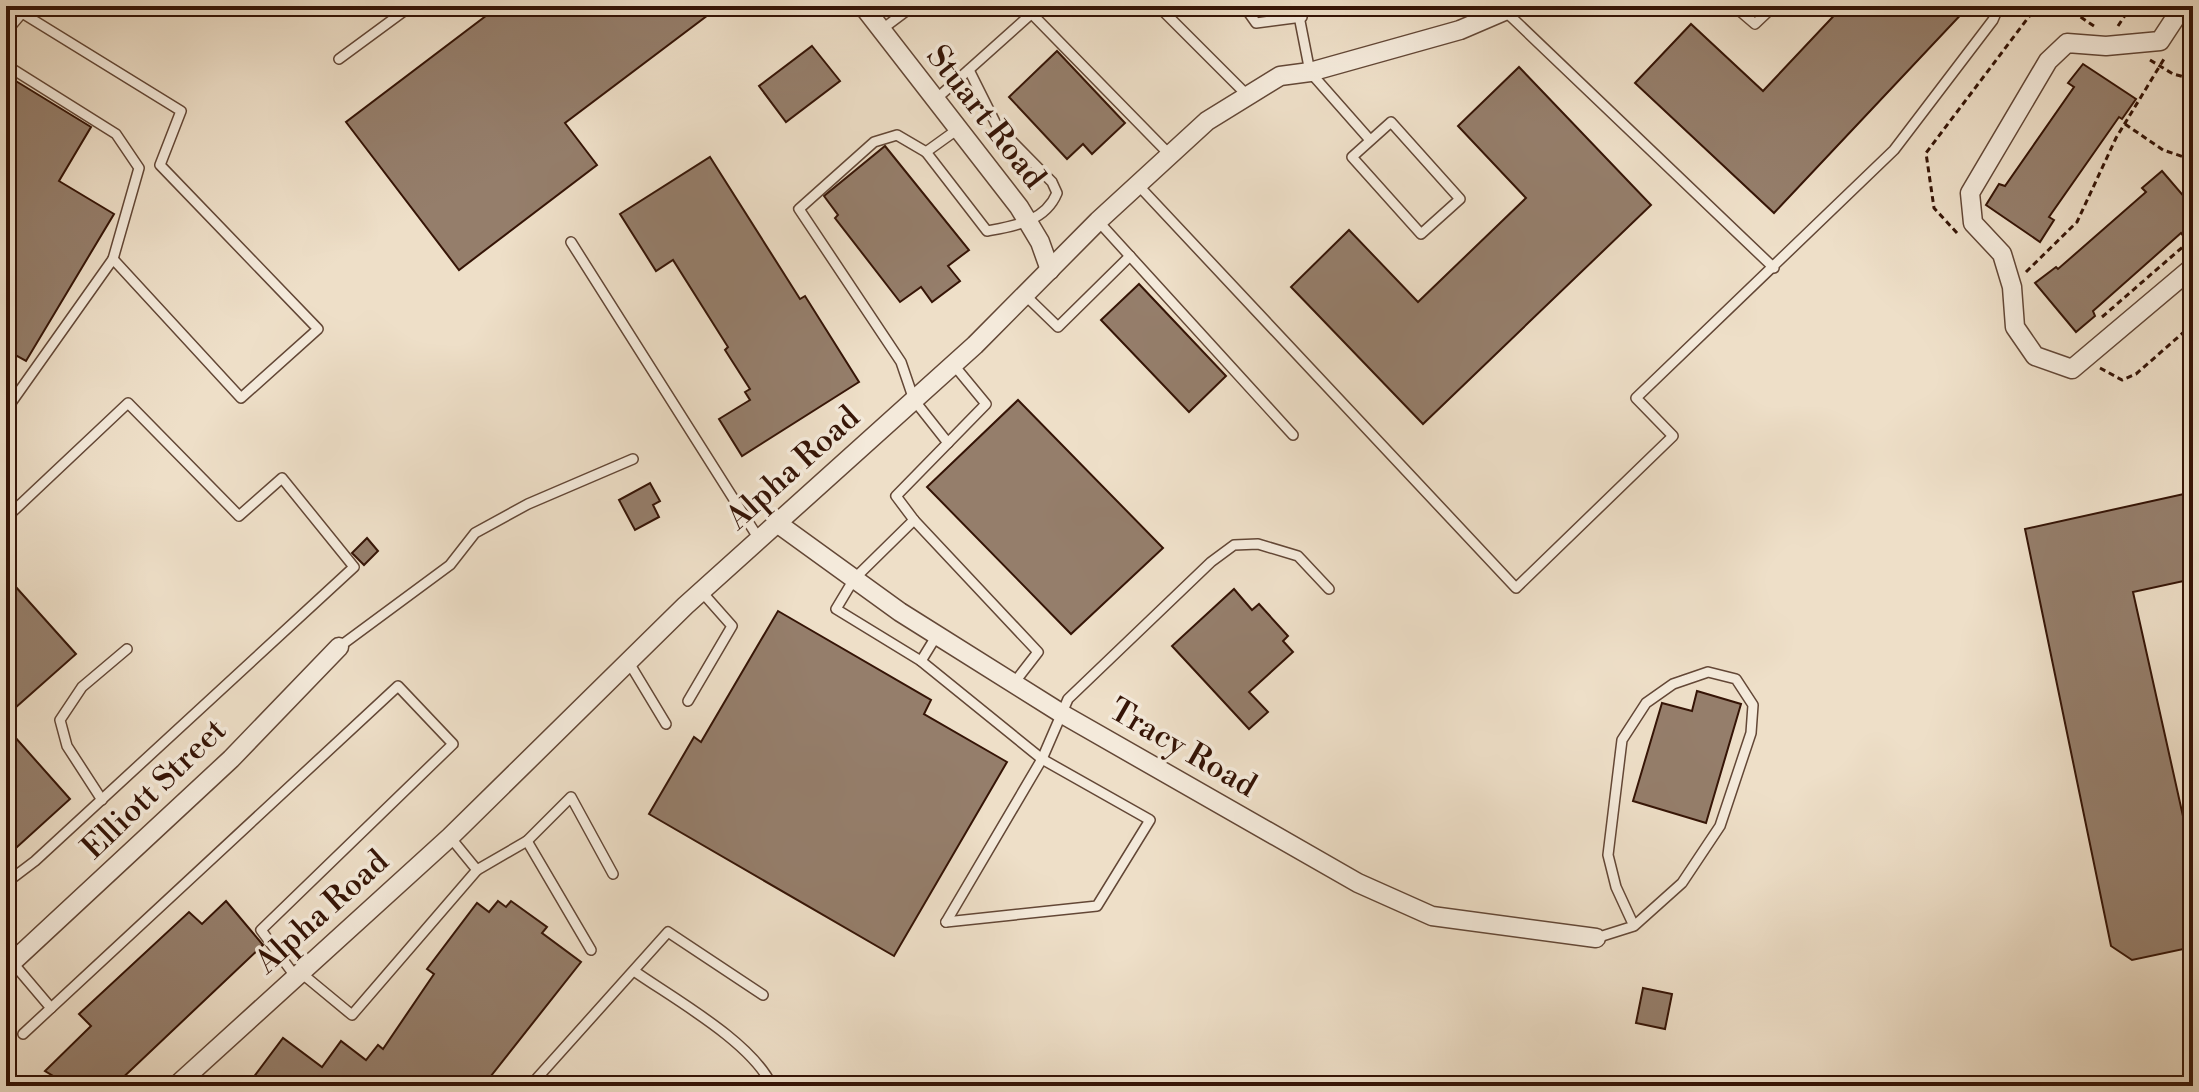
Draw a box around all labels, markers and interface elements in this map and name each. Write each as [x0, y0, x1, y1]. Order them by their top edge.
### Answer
street label: Stuart Road [918, 37, 1054, 197]
street label: Alpha Road [717, 398, 868, 539]
street label: Tracy Road [1102, 690, 1264, 806]
street label: Elliott Street [73, 710, 235, 868]
street label: Alpha Road [246, 842, 397, 983]

